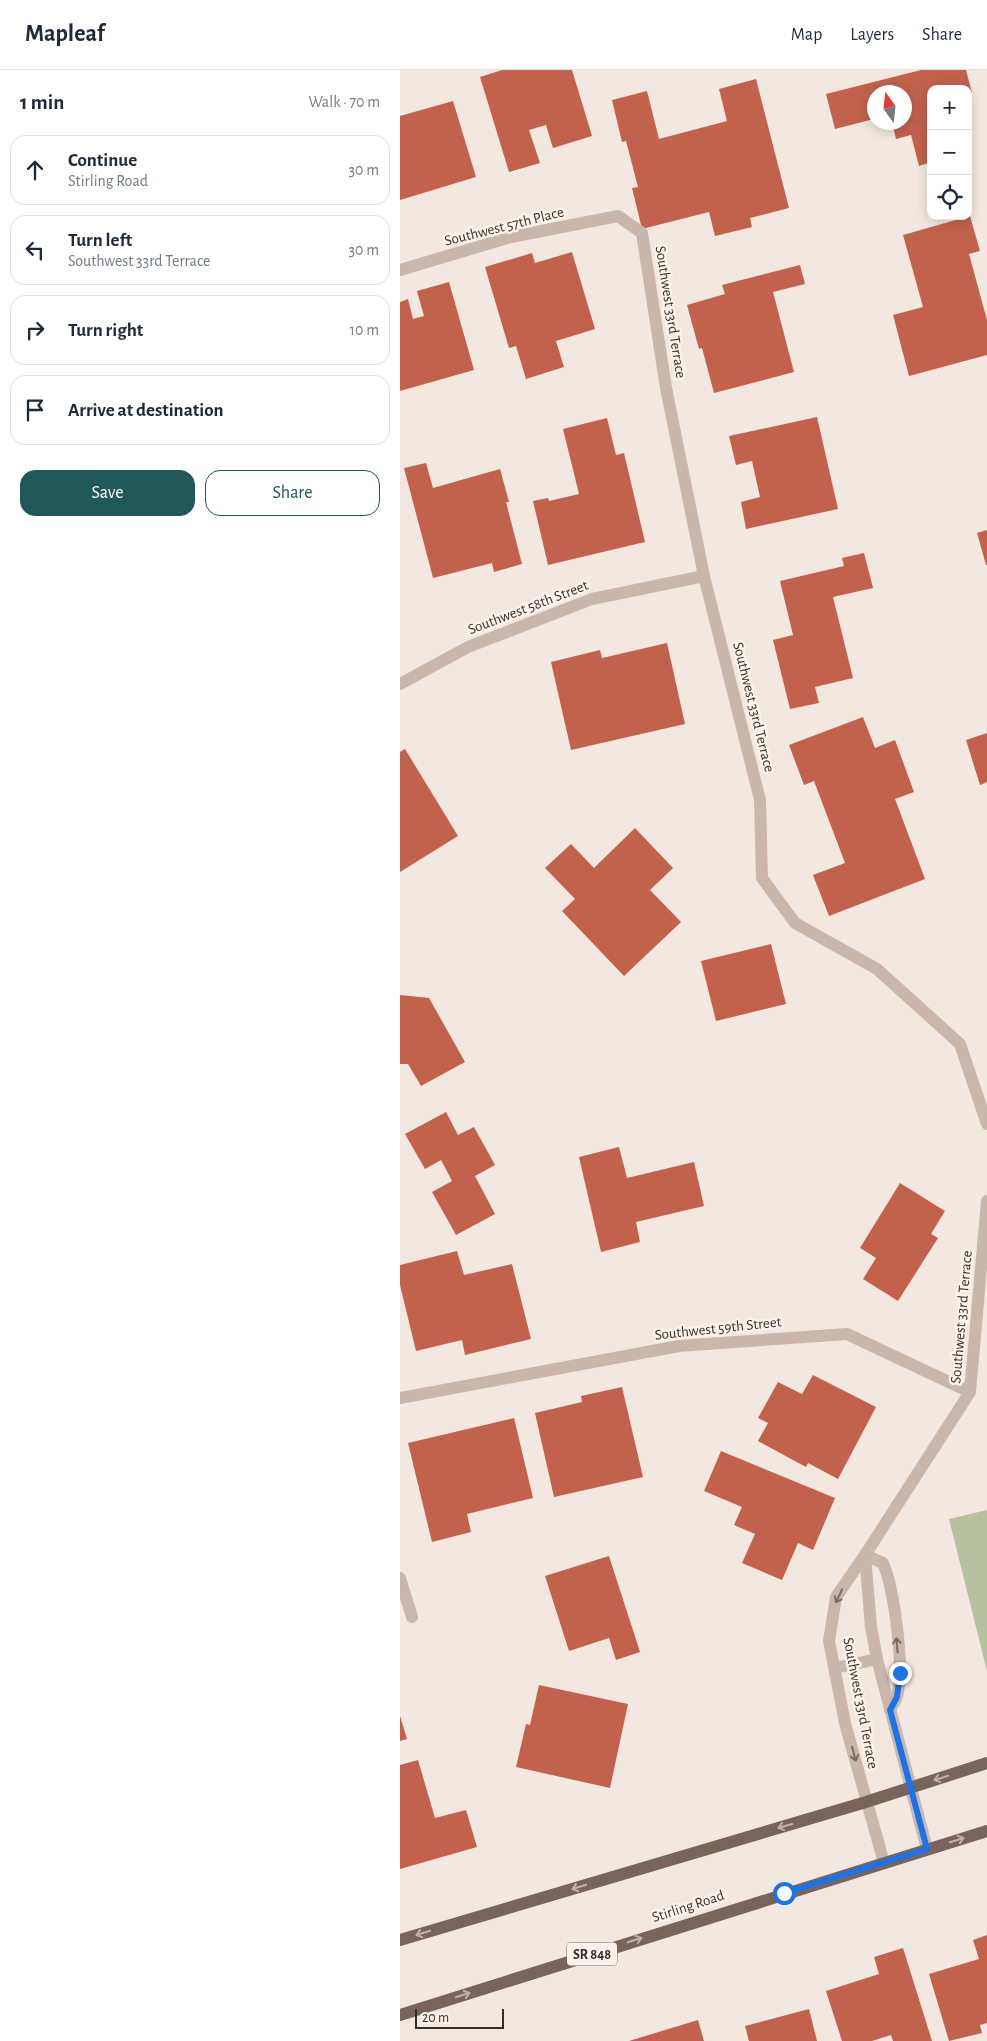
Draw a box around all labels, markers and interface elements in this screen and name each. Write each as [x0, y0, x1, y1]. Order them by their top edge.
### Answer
text: Mapleaf [25, 22, 105, 46]
text: Map [791, 26, 822, 44]
text: Layers [850, 26, 894, 44]
text: Share [922, 26, 962, 44]
north arrow [867, 85, 912, 130]
map controls [927, 85, 972, 220]
button: + [927, 85, 972, 130]
text: 1 min [20, 92, 64, 113]
text: Walk · 70 m [308, 94, 380, 110]
button: − [927, 130, 972, 175]
text: Continue [68, 151, 137, 170]
icon: ahead [21, 156, 49, 184]
text: 30 m [349, 162, 379, 178]
text: Stirling Road [68, 173, 148, 189]
button: locate [927, 175, 972, 220]
street label: Southwest 57th Place [443, 204, 565, 249]
text: Turn left [68, 231, 132, 250]
icon: left [21, 236, 49, 264]
text: 30 m [349, 242, 379, 258]
street label: Southwest 33rd Terrace [653, 245, 688, 379]
text: Southwest 33rd Terrace [68, 253, 210, 269]
icon: right [21, 316, 49, 344]
text: Turn right [68, 321, 143, 340]
text: 10 m [350, 322, 379, 338]
icon: arrive [21, 396, 49, 424]
text: Arrive at destination [68, 401, 224, 420]
button: Save [20, 470, 195, 516]
button: Share [205, 470, 380, 516]
street label: Southwest 58th Street [466, 578, 591, 637]
street label: Southwest 33rd Terrace [730, 641, 777, 774]
street label: Southwest 33rd Terrace [948, 1250, 975, 1384]
street label: Southwest 59th Street [654, 1314, 782, 1343]
one-way arrow [833, 1588, 843, 1603]
street label: Southwest 33rd Terrace [840, 1636, 881, 1770]
one-way arrow [892, 1638, 902, 1654]
route end [889, 1662, 912, 1685]
one-way arrow [849, 1746, 859, 1762]
one-way arrow [933, 1774, 949, 1784]
one-way arrow [778, 1821, 794, 1831]
one-way arrow [949, 1835, 964, 1844]
one-way arrow [572, 1882, 588, 1892]
route start [773, 1882, 796, 1905]
street label: Stirling Road [650, 1888, 726, 1925]
one-way arrow [416, 1929, 432, 1939]
one-way arrow [626, 1935, 642, 1945]
road number: SR 848 [567, 1942, 617, 1966]
one-way arrow [455, 1989, 471, 1999]
scale bar [415, 2006, 504, 2029]
text: 20 m [422, 2011, 449, 2025]

